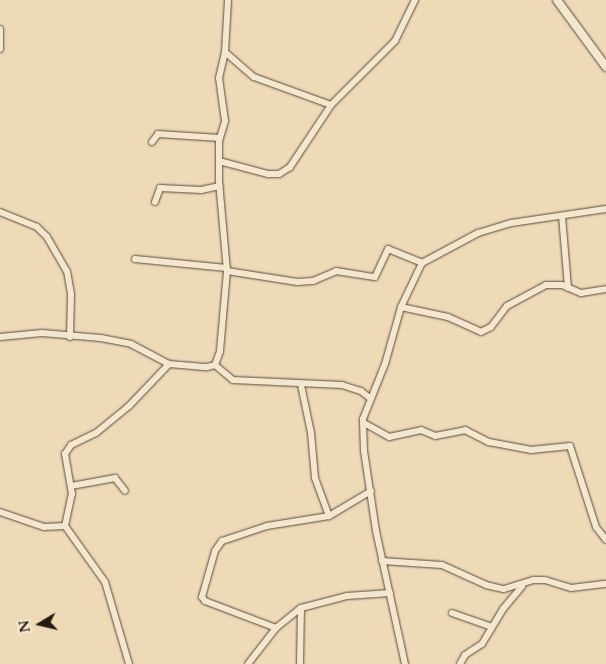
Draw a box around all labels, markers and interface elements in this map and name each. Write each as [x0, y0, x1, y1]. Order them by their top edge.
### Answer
north arrow [15, 599, 65, 649]
text: N [14, 619, 35, 634]

